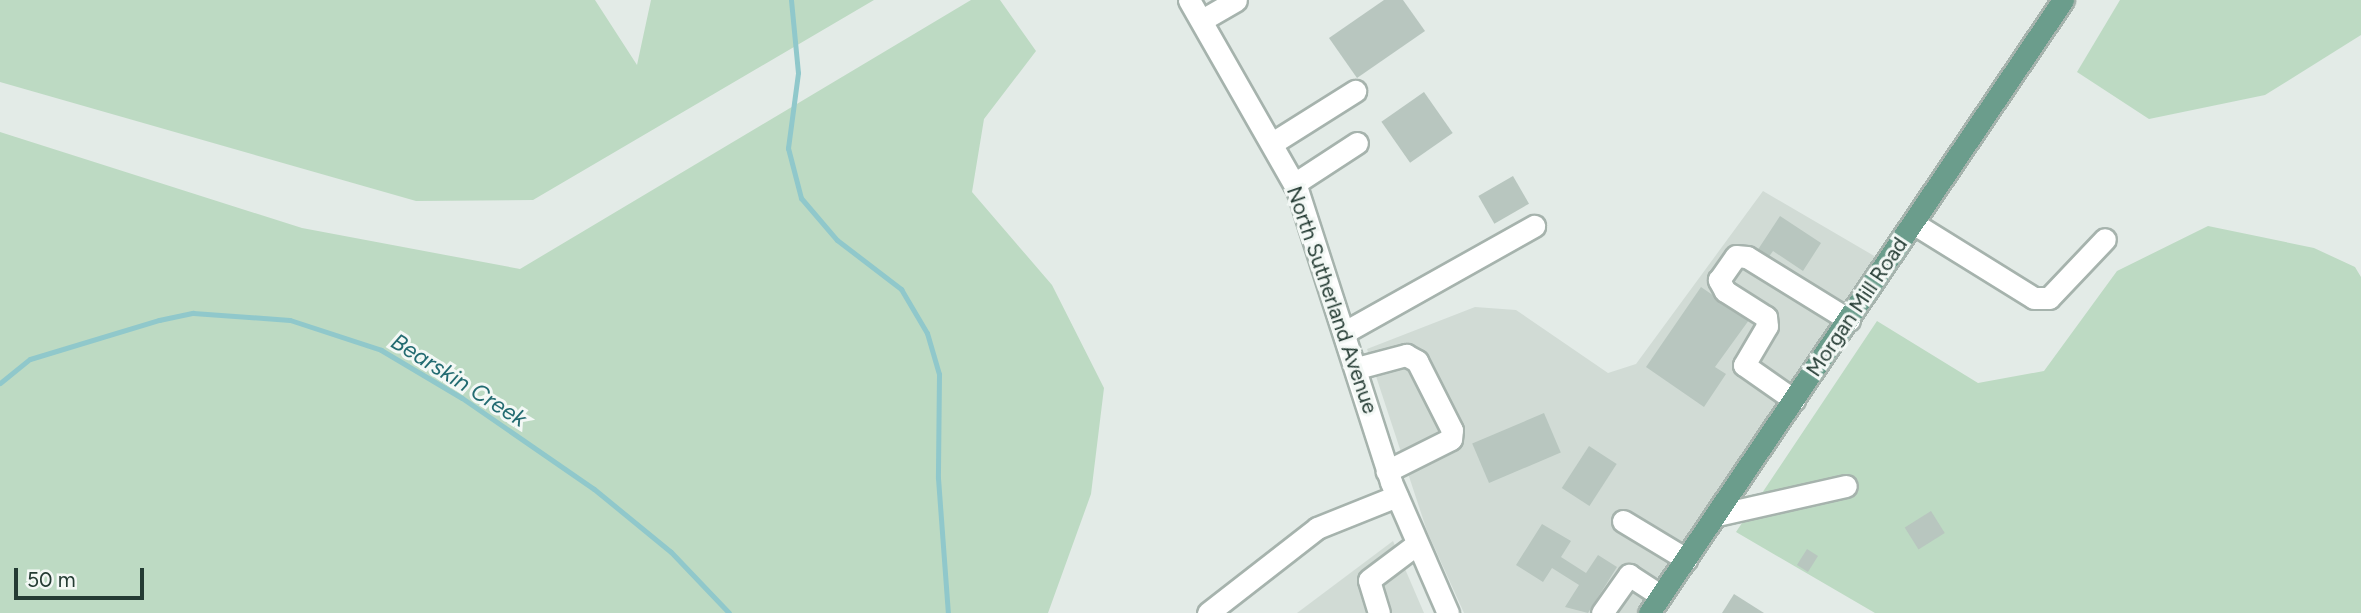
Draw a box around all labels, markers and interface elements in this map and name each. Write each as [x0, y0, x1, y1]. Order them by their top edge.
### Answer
street label: North Sutherland Avenue [1281, 183, 1383, 417]
street label: Morgan Mill Road [1801, 233, 1913, 381]
water label: Bearskin Creek [386, 327, 532, 433]
scale bar [18, 554, 147, 598]
text: 50 m [27, 567, 76, 592]

